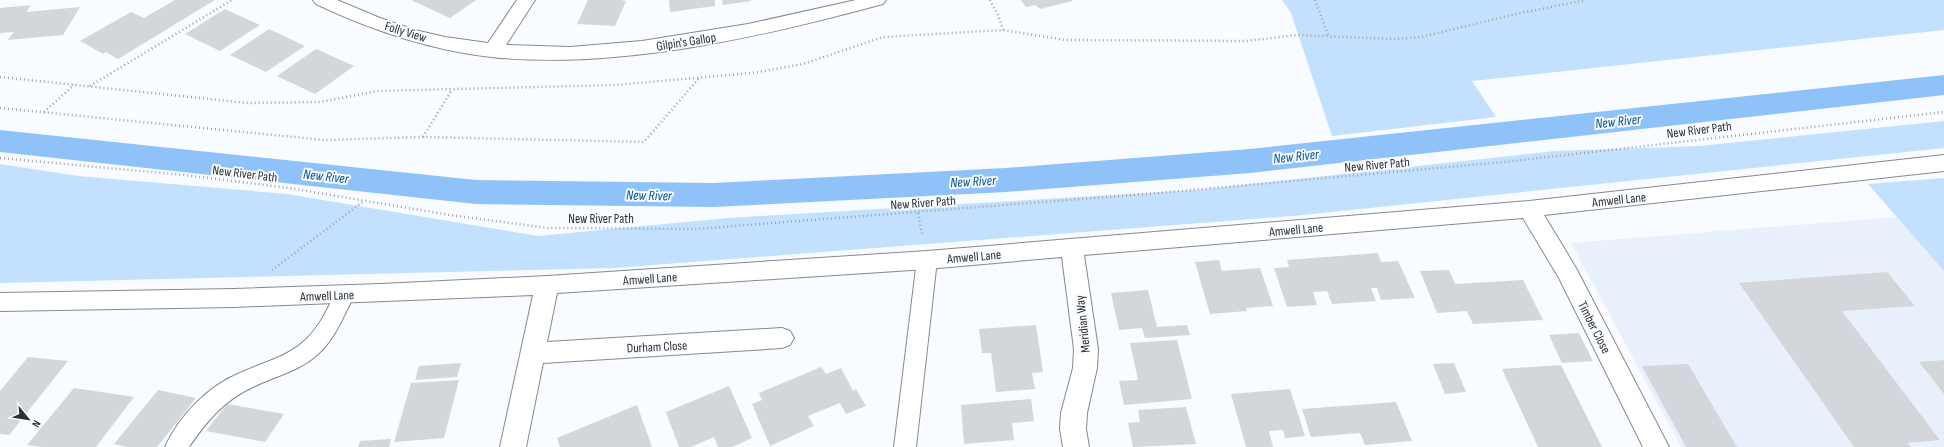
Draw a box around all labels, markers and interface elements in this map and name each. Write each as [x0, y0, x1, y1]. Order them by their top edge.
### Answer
street label: Folly View [383, 18, 429, 46]
street label: Gilpin's Gallop [655, 29, 717, 55]
water label: New River [1594, 111, 1643, 132]
street label: New River Path [1666, 118, 1733, 142]
water label: New River [1272, 146, 1321, 167]
street label: New River Path [1344, 154, 1410, 176]
street label: New River Path [211, 162, 278, 186]
water label: New River [302, 166, 351, 187]
water label: New River [950, 172, 997, 191]
water label: New River [626, 187, 673, 204]
street label: Amwell Lane [1590, 189, 1647, 211]
street label: New River Path [890, 193, 956, 213]
street label: New River Path [568, 211, 634, 227]
street label: Amwell Lane [1267, 220, 1324, 240]
street label: Amwell Lane [945, 247, 1002, 267]
street label: Amwell Lane [622, 269, 678, 289]
street label: Amwell Lane [299, 287, 354, 305]
street label: Meridian Way [1072, 294, 1094, 353]
street label: Timber Close [1574, 299, 1614, 356]
street label: Durham Close [626, 337, 688, 357]
north arrow [8, 399, 48, 439]
text: N [29, 418, 43, 430]

